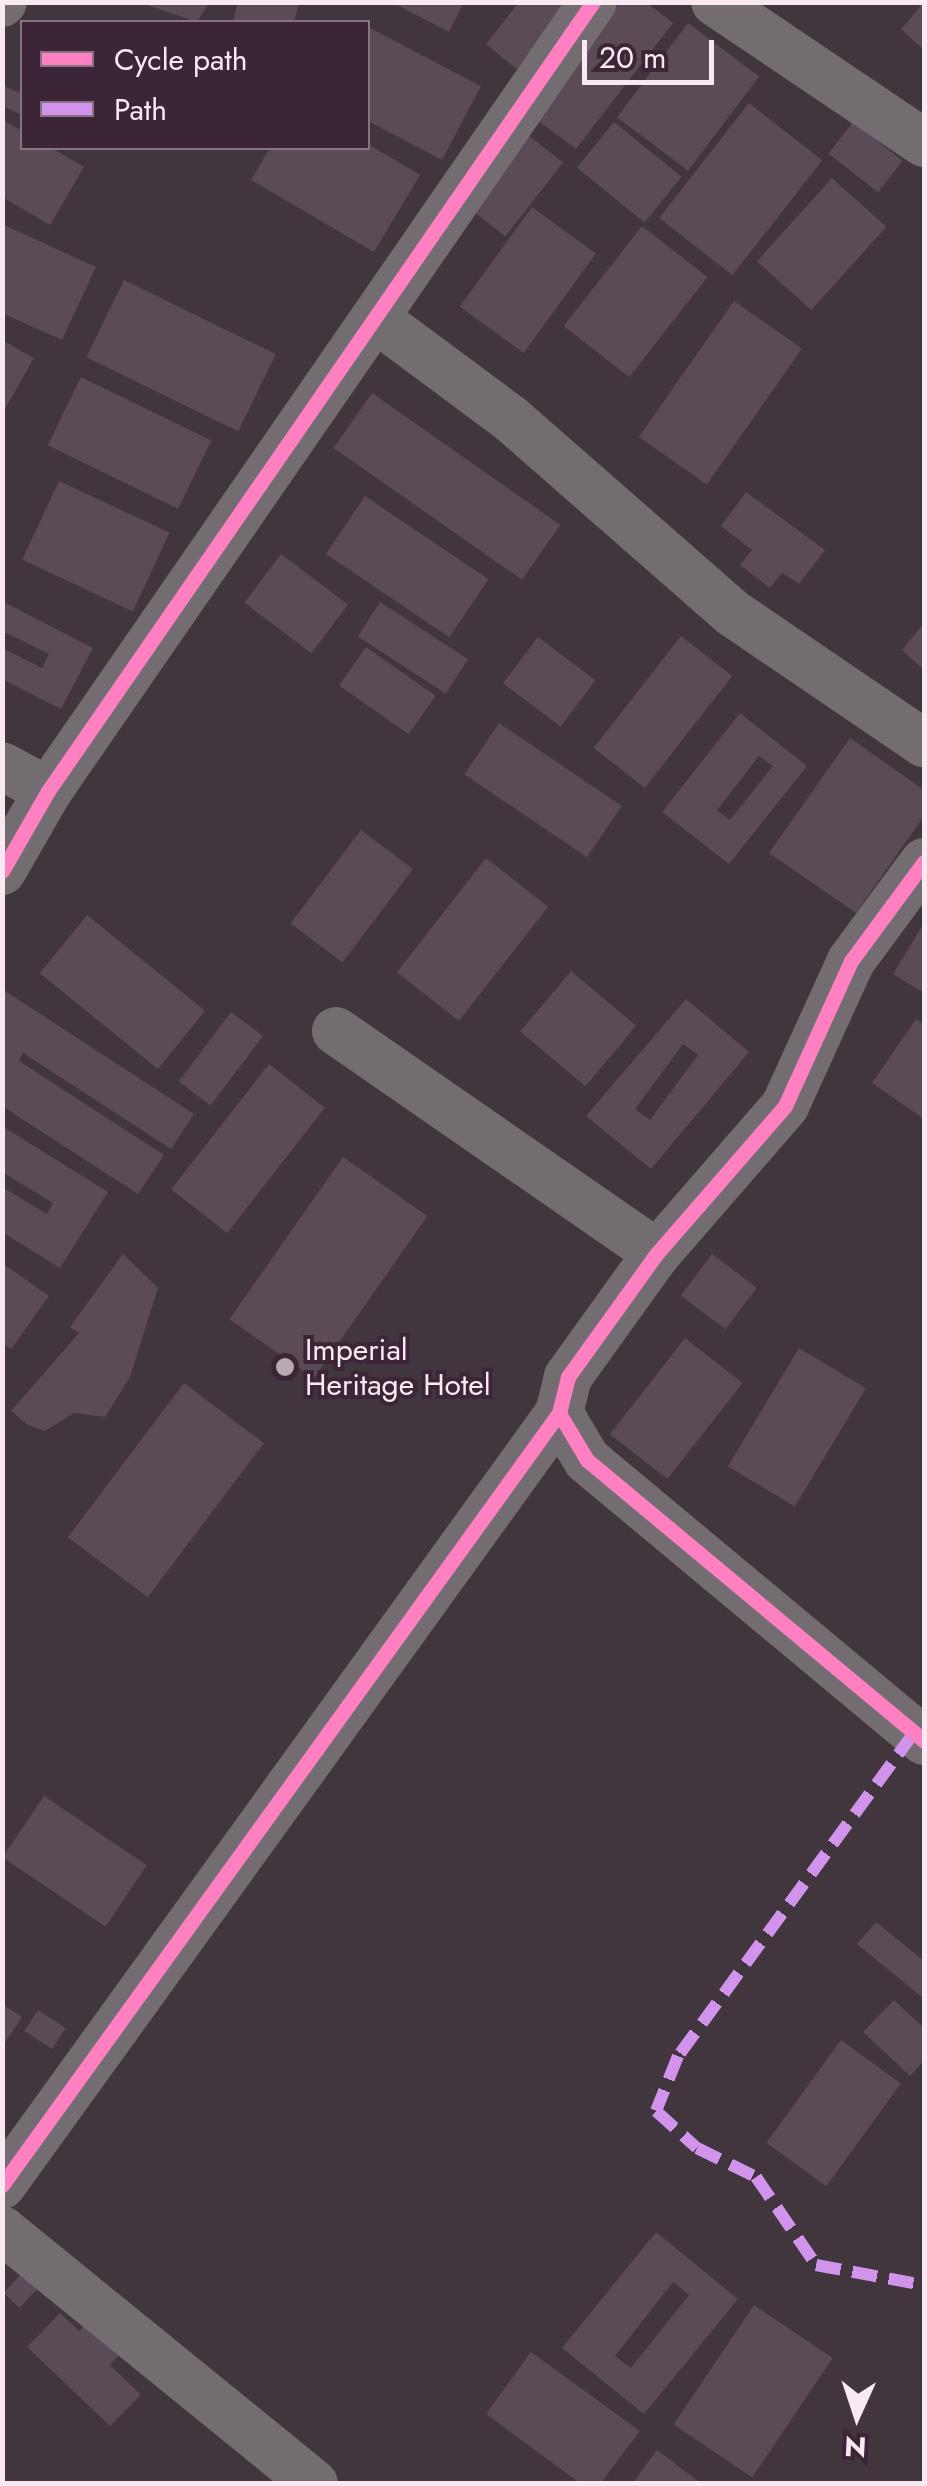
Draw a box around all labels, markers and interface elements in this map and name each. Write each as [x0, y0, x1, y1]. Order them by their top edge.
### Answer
legend [20, 20, 370, 150]
scale bar [587, 20, 720, 82]
text: 20 m [599, 36, 666, 79]
text: Cycle path [114, 38, 247, 81]
text: Path [114, 88, 167, 131]
place label: Imperial Heritage Hotel [305, 1332, 491, 1402]
marker: Imperial Heritage Hotel [274, 1356, 296, 1378]
north arrow [807, 2366, 907, 2466]
text: N [843, 2425, 868, 2468]

